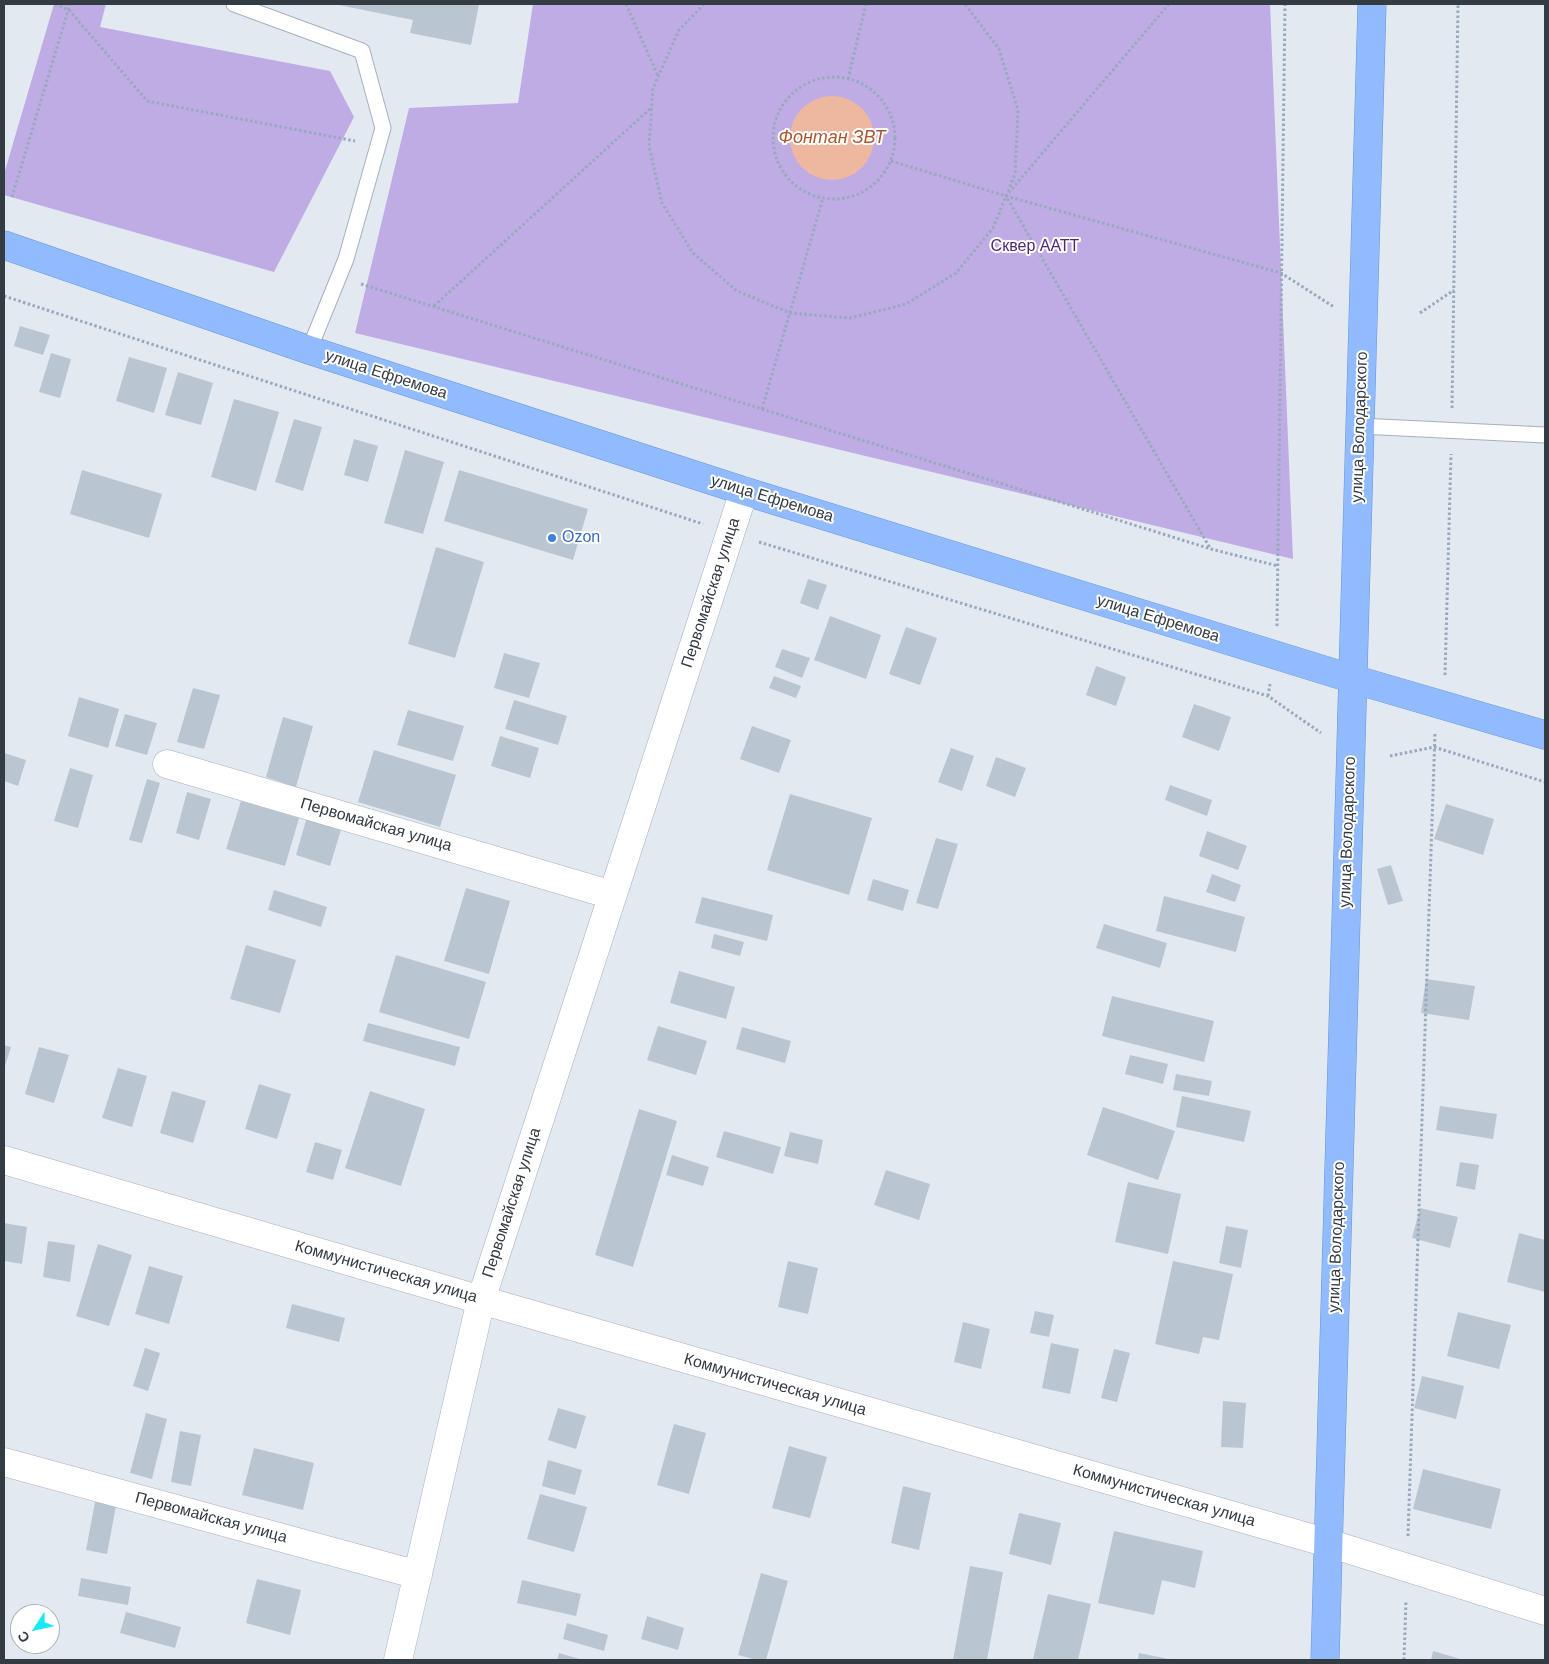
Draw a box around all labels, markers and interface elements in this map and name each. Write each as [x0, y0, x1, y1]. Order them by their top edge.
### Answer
water label: Фонтан ЗВТ [779, 127, 885, 149]
park label: Сквер ААТТ [991, 237, 1079, 257]
street label: улица Ефремова [323, 346, 449, 404]
street label: улица Володарского [1348, 351, 1372, 503]
street label: улица Ефремова [708, 471, 836, 527]
street label: Первомайская улица [678, 516, 744, 670]
place label: Ozon [562, 528, 600, 548]
marker: Ozon [546, 532, 558, 544]
street label: улица Ефремова [1094, 591, 1222, 647]
street label: улица Володарского [1336, 756, 1360, 908]
street label: Первомайская улица [298, 794, 454, 856]
street label: Первомайская улица [479, 1126, 545, 1280]
street label: улица Володарского [1325, 1161, 1349, 1313]
street label: Коммунистическая улица [293, 1237, 479, 1307]
street label: Коммунистическая улица [682, 1350, 868, 1420]
street label: Коммунистическая улица [1071, 1461, 1257, 1531]
street label: Первомайская улица [133, 1488, 289, 1548]
north arrow [10, 1604, 60, 1654]
text: С [14, 1628, 33, 1646]

